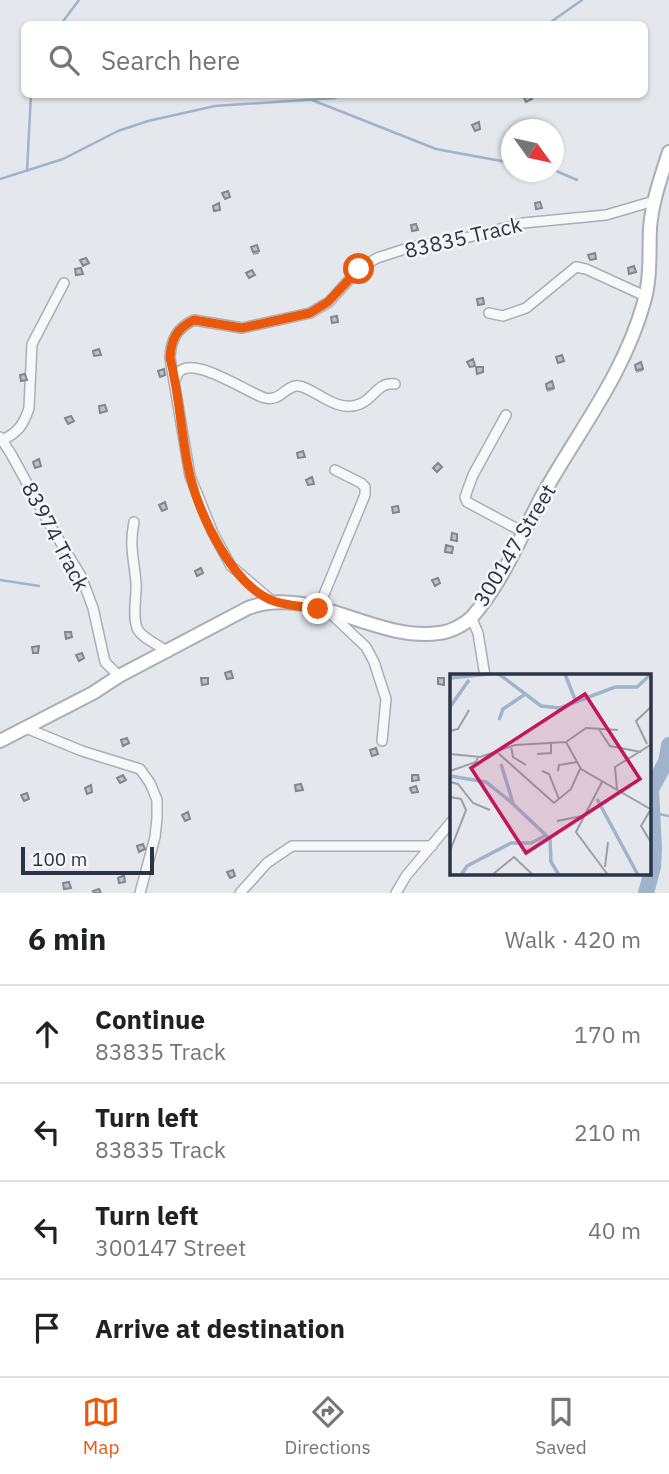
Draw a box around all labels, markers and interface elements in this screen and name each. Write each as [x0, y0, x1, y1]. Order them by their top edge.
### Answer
search box [21, 21, 648, 98]
icon: search [45, 41, 83, 79]
text: Search here [101, 43, 240, 77]
north arrow [501, 119, 564, 182]
street label: 83835 Track [402, 210, 524, 264]
route start [343, 253, 374, 284]
street label: 83974 Track [16, 477, 96, 595]
street label: 300147 Street [466, 479, 562, 611]
route end [302, 593, 333, 624]
inset map [450, 674, 652, 876]
scale bar [21, 844, 154, 876]
text: 100 m [32, 847, 87, 871]
text: 6 min [28, 919, 106, 958]
text: Walk · 420 m [505, 924, 641, 954]
text: Continue [95, 1002, 205, 1036]
icon: ahead [28, 1015, 66, 1053]
text: 170 m [574, 1019, 641, 1049]
text: 83835 Track [95, 1036, 226, 1066]
text: Turn left [95, 1100, 198, 1134]
icon: left [28, 1113, 66, 1151]
text: 210 m [574, 1117, 641, 1147]
text: 83835 Track [95, 1134, 226, 1164]
text: Turn left [95, 1198, 198, 1232]
icon: left [28, 1211, 66, 1249]
text: 40 m [588, 1215, 641, 1245]
text: 300147 Street [95, 1232, 246, 1262]
icon: arrive [28, 1309, 66, 1347]
text: Arrive at destination [95, 1311, 345, 1345]
tab: Map [82, 1393, 120, 1459]
tab: Directions [284, 1393, 371, 1459]
tab: Saved [535, 1393, 587, 1459]

